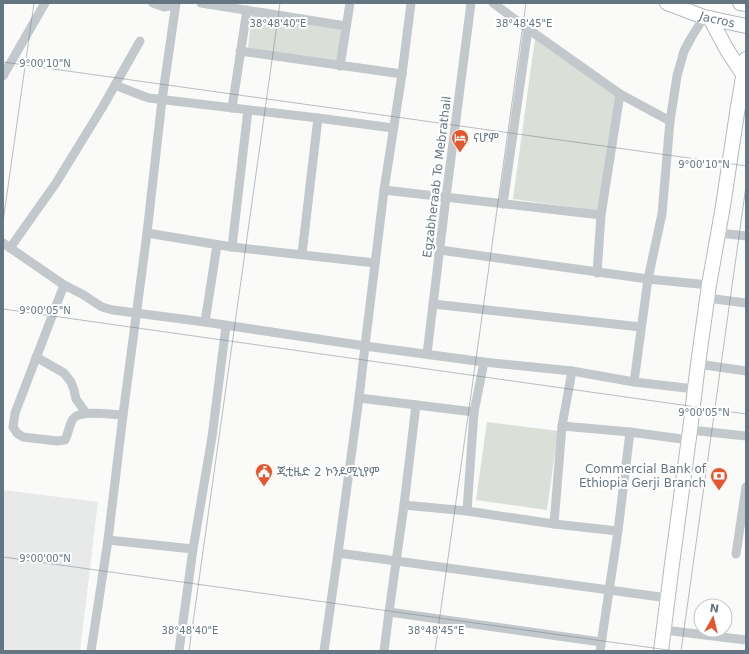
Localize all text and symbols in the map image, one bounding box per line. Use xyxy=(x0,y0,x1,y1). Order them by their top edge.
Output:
street label: Jacros xyxy=(696,9,736,30)
text: 38°48'40"E xyxy=(250,18,306,29)
text: 38°48'45"E xyxy=(496,18,552,29)
text: 9°00'10"N xyxy=(19,58,71,69)
street label: Egzabheraab To Mebrathail xyxy=(420,95,454,259)
hotel icon: ናሆም xyxy=(450,128,470,153)
place label: ናሆም xyxy=(473,131,499,145)
text: 9°00'10"N xyxy=(678,159,730,170)
text: 9°00'05"N xyxy=(19,305,71,316)
text: 9°00'05"N xyxy=(678,407,730,418)
public building icon: ጂቲዜድ 2 ኮንዶሚኒየም xyxy=(254,462,274,487)
place label: Commercial Bank of Ethiopia Gerji Branch xyxy=(579,462,707,490)
place label: ጂቲዜድ 2 ኮንዶሚኒየም xyxy=(277,465,380,479)
bank icon: Commercial Bank of Ethiopia Gerji Branch xyxy=(709,466,729,491)
text: 9°00'00"N xyxy=(19,553,71,564)
north arrow xyxy=(693,598,733,638)
text: N xyxy=(709,602,720,616)
text: 38°48'40"E xyxy=(162,625,218,636)
text: 38°48'45"E xyxy=(408,625,464,636)

